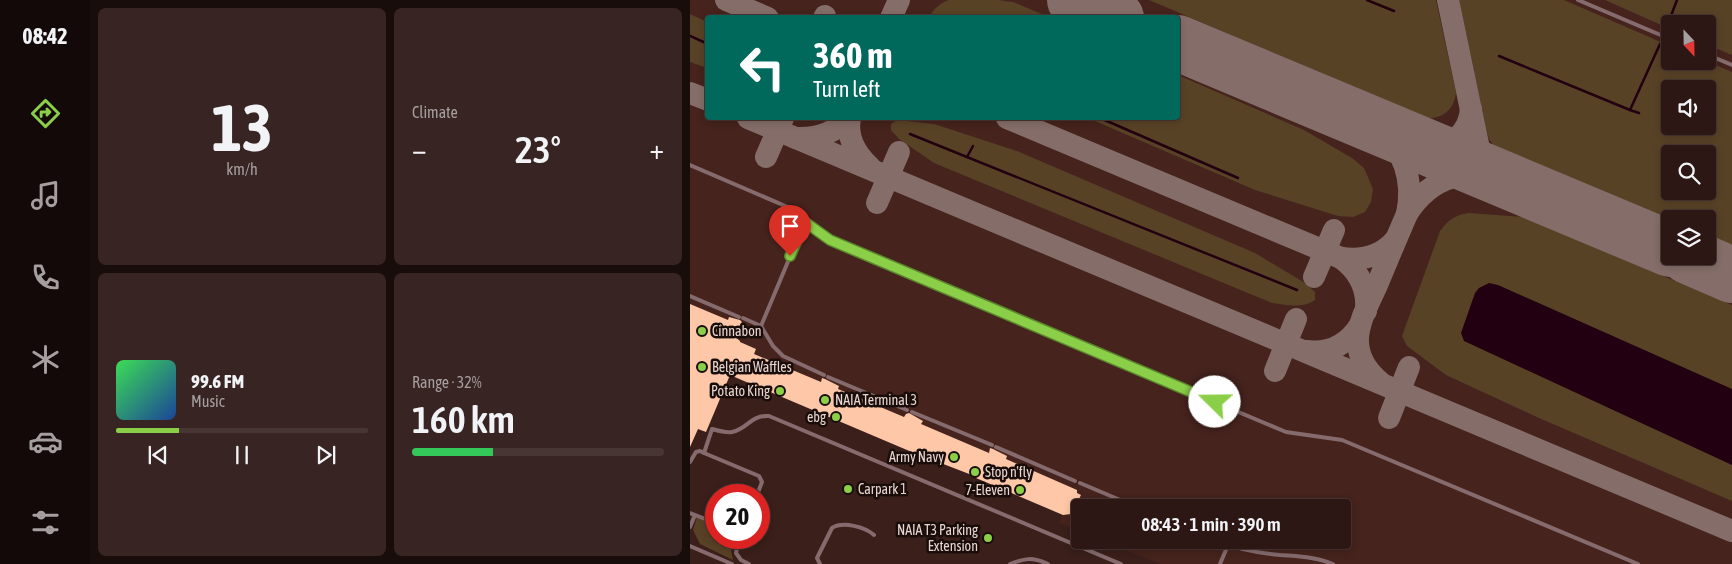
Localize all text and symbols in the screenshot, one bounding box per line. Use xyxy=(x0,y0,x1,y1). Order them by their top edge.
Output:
north arrow xyxy=(1661,15,1716,70)
map controls xyxy=(1661,15,1716,265)
text: 08:42 xyxy=(22,23,68,49)
icon: left xyxy=(730,35,795,100)
text: 360 m xyxy=(813,35,892,75)
text: Turn left xyxy=(813,76,880,102)
button: sound xyxy=(1661,80,1716,135)
text: 13 xyxy=(211,90,273,165)
icon: directions xyxy=(28,96,63,131)
text: Climate xyxy=(412,103,458,121)
text: 23° xyxy=(515,128,561,171)
text: − xyxy=(412,133,427,165)
text: + xyxy=(649,133,664,165)
button: search xyxy=(1661,145,1716,200)
text: km/h xyxy=(226,160,258,178)
icon: music xyxy=(28,178,63,213)
pin xyxy=(769,205,811,256)
button: layers xyxy=(1661,210,1716,265)
icon: arrive xyxy=(776,212,804,240)
icon: phone xyxy=(28,260,63,295)
place label: Cinnabon xyxy=(712,323,762,339)
marker: Cinnabon xyxy=(696,325,708,337)
icon: climate xyxy=(28,342,63,377)
place label: Belgian Waffles xyxy=(712,359,792,375)
marker: Belgian Waffles xyxy=(696,361,708,373)
text: 99.6 FM xyxy=(191,370,244,392)
text: Range · 32% xyxy=(412,373,482,391)
position arrow xyxy=(1188,375,1240,427)
place label: Potato King xyxy=(711,383,770,399)
marker: Potato King xyxy=(774,385,786,397)
text: Music xyxy=(191,392,225,410)
place label: NAIA Terminal 3 xyxy=(835,392,917,408)
marker: NAIA Terminal 3 xyxy=(819,394,831,406)
text: 160 km xyxy=(412,398,515,441)
place label: ebg xyxy=(807,409,826,425)
marker: ebg xyxy=(830,411,842,423)
icon: car xyxy=(28,424,63,459)
icon: previous xyxy=(144,441,172,469)
icon: pause xyxy=(228,441,256,469)
icon: next xyxy=(312,441,340,469)
place label: Army Navy xyxy=(889,449,944,465)
marker: Army Navy xyxy=(948,451,960,463)
place label: Stop n'fly xyxy=(985,464,1032,480)
marker: Stop n'fly xyxy=(969,466,981,478)
place label: Carpark 1 xyxy=(858,481,907,497)
place label: 7-Eleven xyxy=(965,482,1010,498)
marker: Carpark 1 xyxy=(842,483,854,495)
speed limit sign: 20 xyxy=(705,484,770,549)
marker: 7-Eleven xyxy=(1014,484,1026,496)
icon: filters xyxy=(28,505,63,540)
text: 08:43 · 1 min · 390 m xyxy=(1141,513,1281,535)
place label: NAIA T3 Parking Extension xyxy=(897,522,978,554)
marker: NAIA T3 Parking Extension xyxy=(982,532,994,544)

